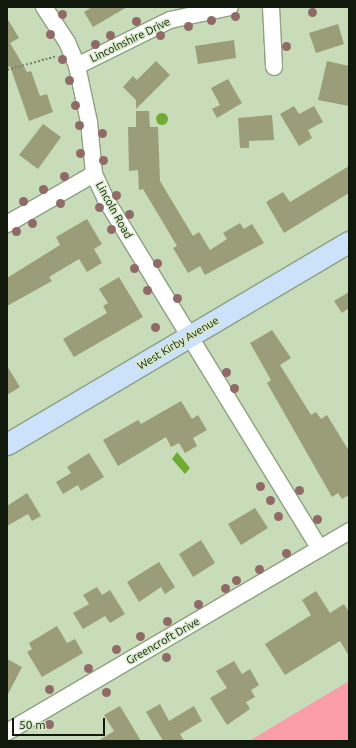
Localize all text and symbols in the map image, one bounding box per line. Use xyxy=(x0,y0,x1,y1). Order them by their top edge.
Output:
street label: Lincolnshire Drive xyxy=(88,15,172,65)
street label: Lincoln Road xyxy=(93,179,135,241)
street label: West Kirby Avenue xyxy=(135,313,221,373)
street label: Greencroft Drive xyxy=(124,615,202,667)
scale bar xyxy=(14,710,107,736)
text: 50 m xyxy=(19,718,46,731)

